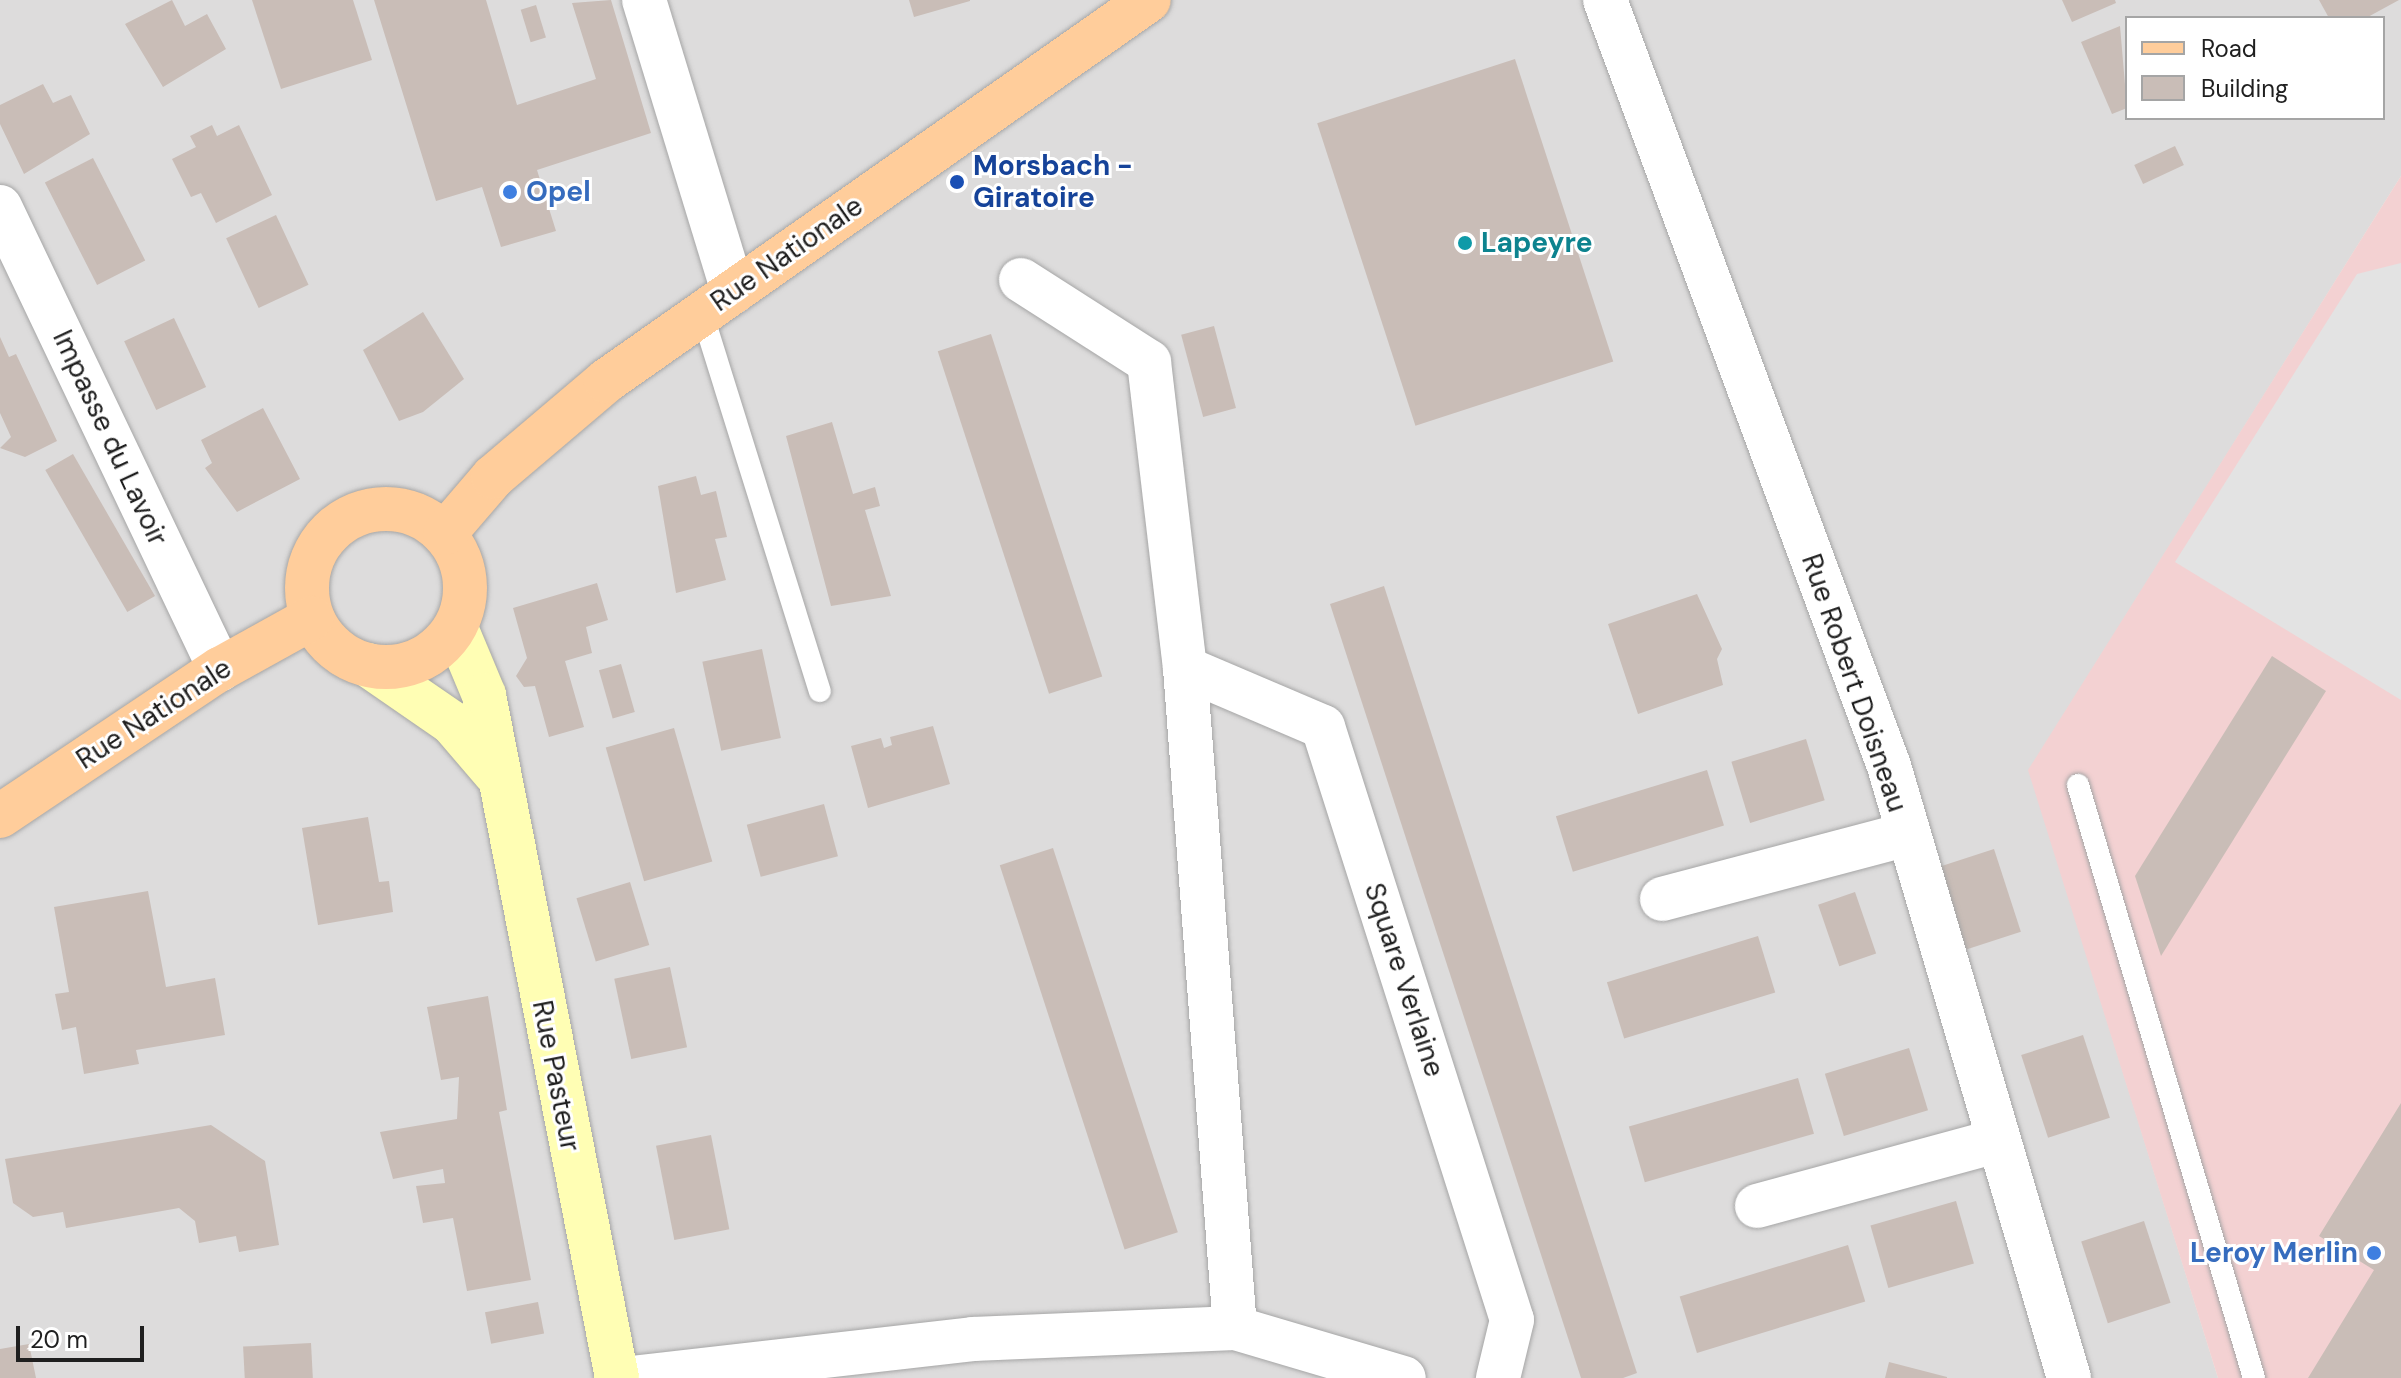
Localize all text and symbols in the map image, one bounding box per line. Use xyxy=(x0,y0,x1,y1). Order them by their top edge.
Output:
legend xyxy=(2125,16,2385,120)
text: Road xyxy=(2201,33,2257,64)
text: Building xyxy=(2201,73,2288,104)
place label: Morsbach - Giratoire xyxy=(973,149,1133,215)
marker: Morsbach - Giratoire xyxy=(948,173,966,191)
place label: Opel xyxy=(526,175,591,209)
marker: Opel xyxy=(501,183,519,201)
street label: Rue Nationale xyxy=(704,189,870,319)
place label: Lapeyre xyxy=(1481,226,1593,260)
marker: Lapeyre xyxy=(1456,234,1474,252)
street label: Impasse du Lavoir xyxy=(45,325,175,551)
street label: Rue Robert Doisneau xyxy=(1794,550,1914,816)
street label: Rue Nationale xyxy=(70,651,238,777)
street label: Square Verlaine xyxy=(1357,879,1451,1081)
street label: Rue Pasteur xyxy=(525,998,587,1154)
place label: Leroy Merlin xyxy=(2190,1236,2358,1270)
marker: Leroy Merlin xyxy=(2365,1244,2383,1262)
scale bar xyxy=(20,1310,148,1360)
text: 20 m xyxy=(30,1324,88,1355)

